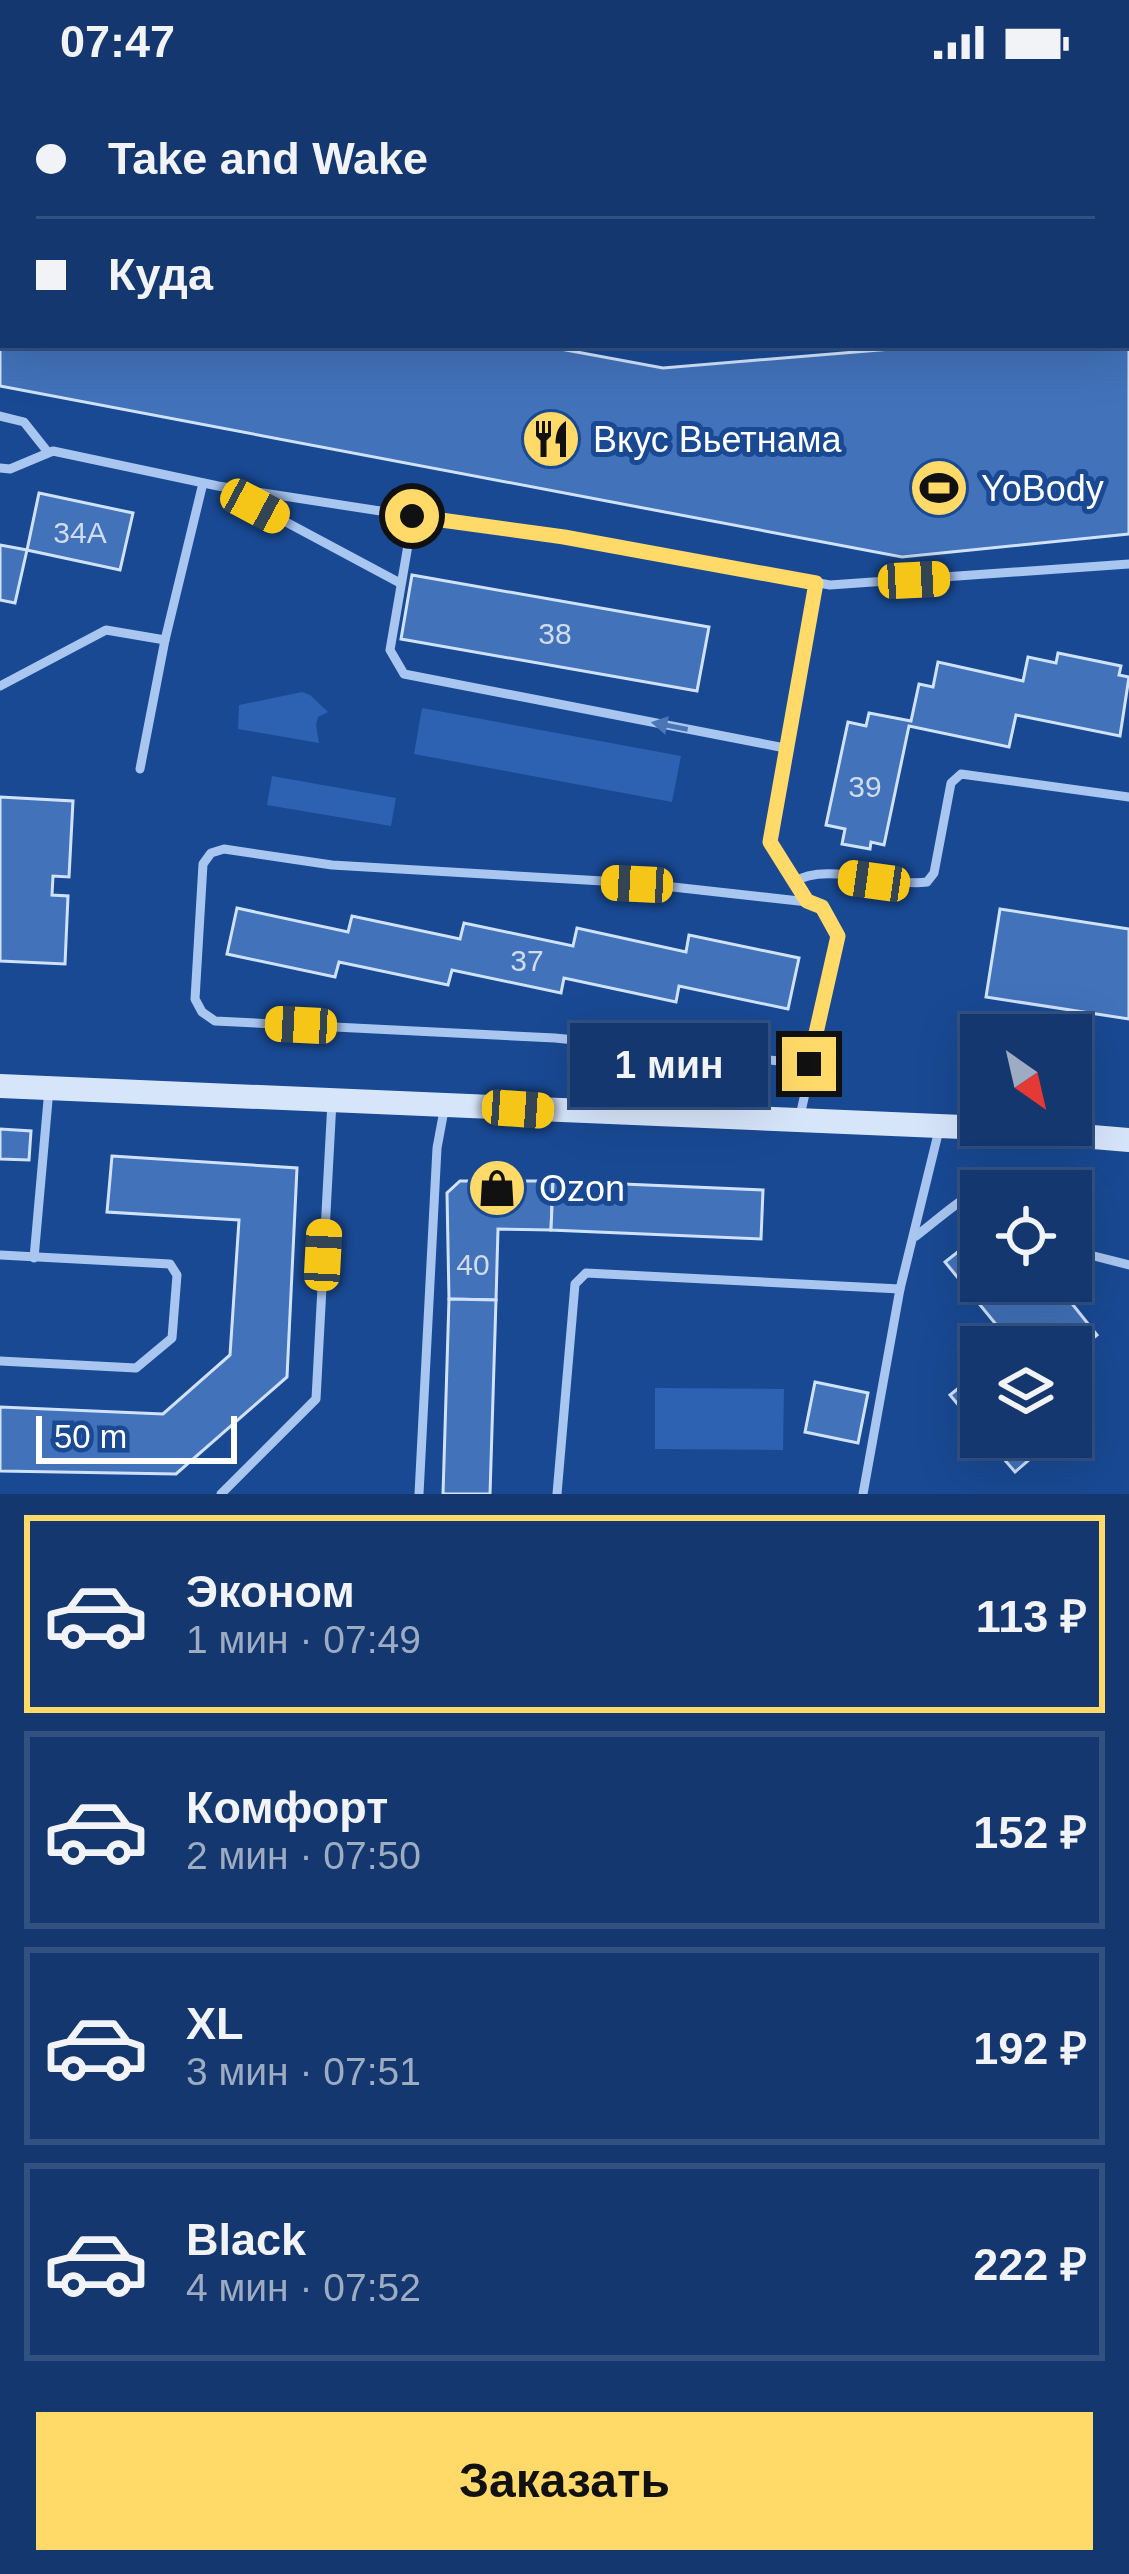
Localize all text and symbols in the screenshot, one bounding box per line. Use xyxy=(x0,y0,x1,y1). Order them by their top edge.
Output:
text: 07:47 xyxy=(60,16,175,67)
text: Take and Wake xyxy=(108,133,428,184)
text: Куда xyxy=(108,249,213,300)
restaurant icon: Вкус Вьетнама xyxy=(520,408,582,470)
place label: Вкус Вьетнама xyxy=(593,419,842,460)
sports icon: YoBody xyxy=(908,457,970,519)
place label: YoBody xyxy=(981,468,1104,509)
car xyxy=(215,473,295,539)
route start xyxy=(385,489,439,543)
house number: 34А xyxy=(53,516,107,549)
car xyxy=(877,560,951,600)
house number: 38 xyxy=(538,617,572,650)
one-way arrow xyxy=(651,716,689,735)
house number: 39 xyxy=(848,770,882,803)
car xyxy=(836,858,912,904)
car xyxy=(600,864,674,904)
house number: 37 xyxy=(510,944,544,977)
car xyxy=(264,1005,338,1045)
north arrow xyxy=(960,1014,1092,1146)
map controls xyxy=(960,1014,1092,1458)
callout: 1 мин xyxy=(569,1022,767,1106)
route end xyxy=(782,1037,836,1091)
text: 1 мин xyxy=(615,1043,723,1086)
car xyxy=(481,1089,555,1129)
shop icon: Ozon xyxy=(466,1157,528,1219)
place label: Ozon xyxy=(539,1168,625,1209)
button: locate xyxy=(960,1170,1092,1302)
car xyxy=(303,1218,343,1292)
house number: 40 xyxy=(456,1248,490,1281)
button: layers xyxy=(960,1326,1092,1458)
scale bar xyxy=(36,1410,237,1463)
text: 50 m xyxy=(54,1418,127,1455)
icon: car xyxy=(42,1560,150,1668)
text: Эконом xyxy=(186,1566,355,1617)
text: 113 ₽ xyxy=(976,1591,1087,1642)
text: 1 мин · 07:49 xyxy=(186,1618,421,1661)
icon: car xyxy=(42,1776,150,1884)
text: Комфорт xyxy=(186,1782,388,1833)
text: 152 ₽ xyxy=(973,1807,1087,1858)
text: 2 мин · 07:50 xyxy=(186,1834,421,1877)
icon: car xyxy=(42,1992,150,2100)
text: XL xyxy=(186,1998,244,2049)
text: 192 ₽ xyxy=(973,2023,1087,2074)
text: 3 мин · 07:51 xyxy=(186,2050,421,2093)
icon: car xyxy=(42,2208,150,2316)
text: Black xyxy=(186,2214,306,2265)
text: 222 ₽ xyxy=(973,2239,1087,2290)
text: 4 мин · 07:52 xyxy=(186,2266,421,2309)
button: Заказать xyxy=(36,2412,1093,2550)

